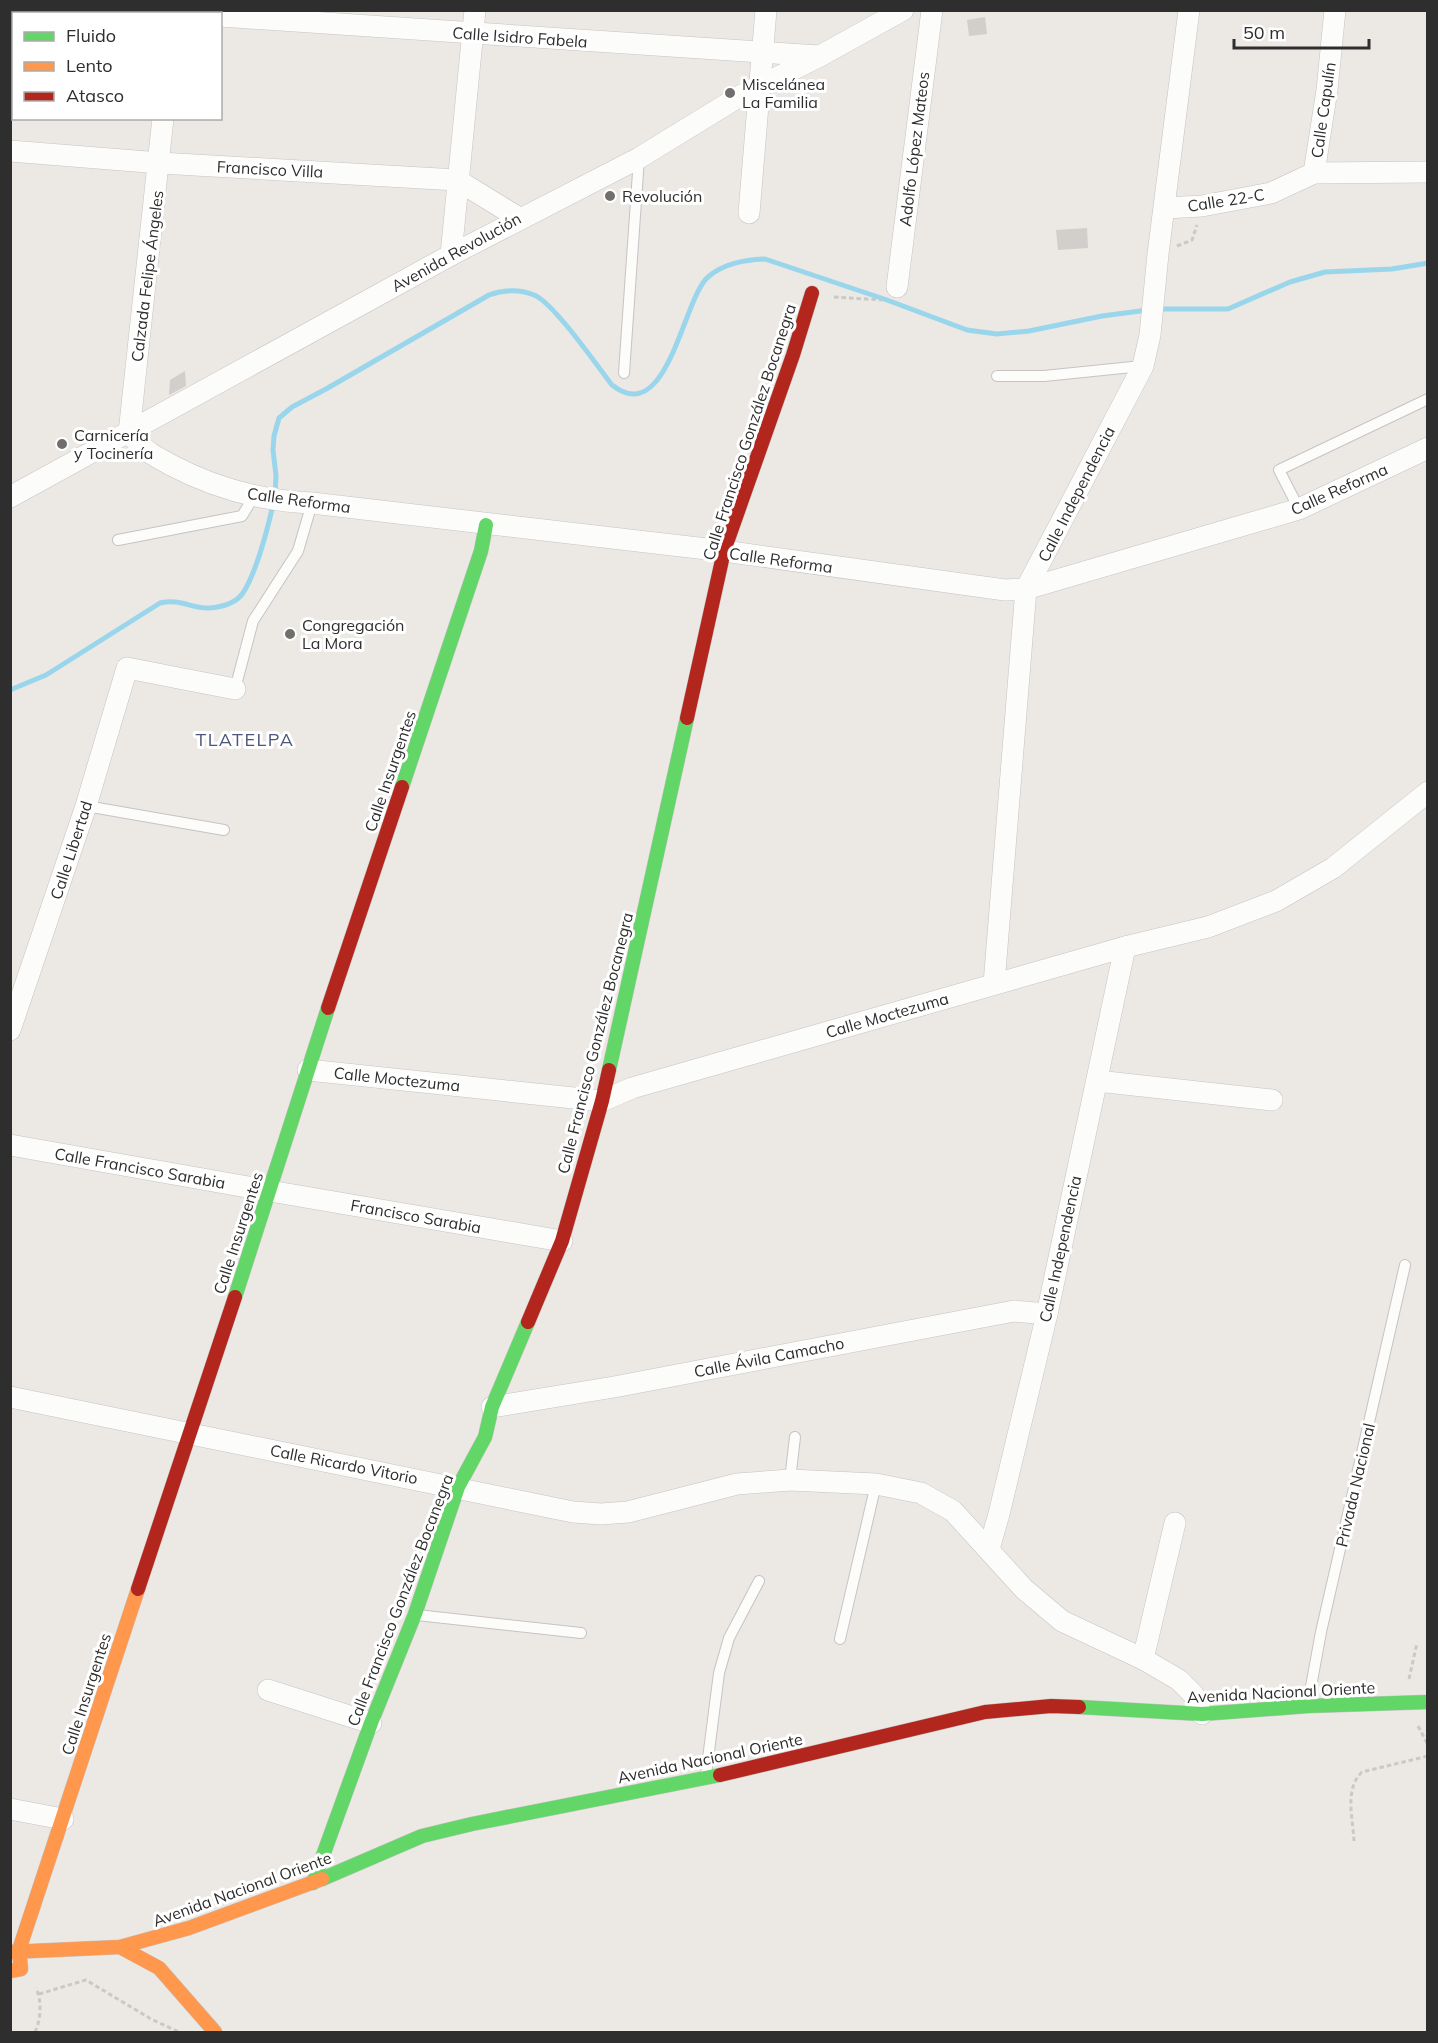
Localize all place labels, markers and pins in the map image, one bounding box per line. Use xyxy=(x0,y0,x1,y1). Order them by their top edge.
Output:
place label: Miscelánea La Familia xyxy=(742,74,825,112)
marker: Miscelánea La Familia xyxy=(723,86,737,100)
place label: Revolución xyxy=(622,186,702,206)
marker: Revolución xyxy=(603,189,617,203)
place label: Carnicería y Tocinería xyxy=(74,425,153,463)
marker: Carnicería y Tocinería xyxy=(55,437,69,451)
place label: Congregación La Mora xyxy=(302,615,404,653)
marker: Congregación La Mora xyxy=(283,627,297,641)

